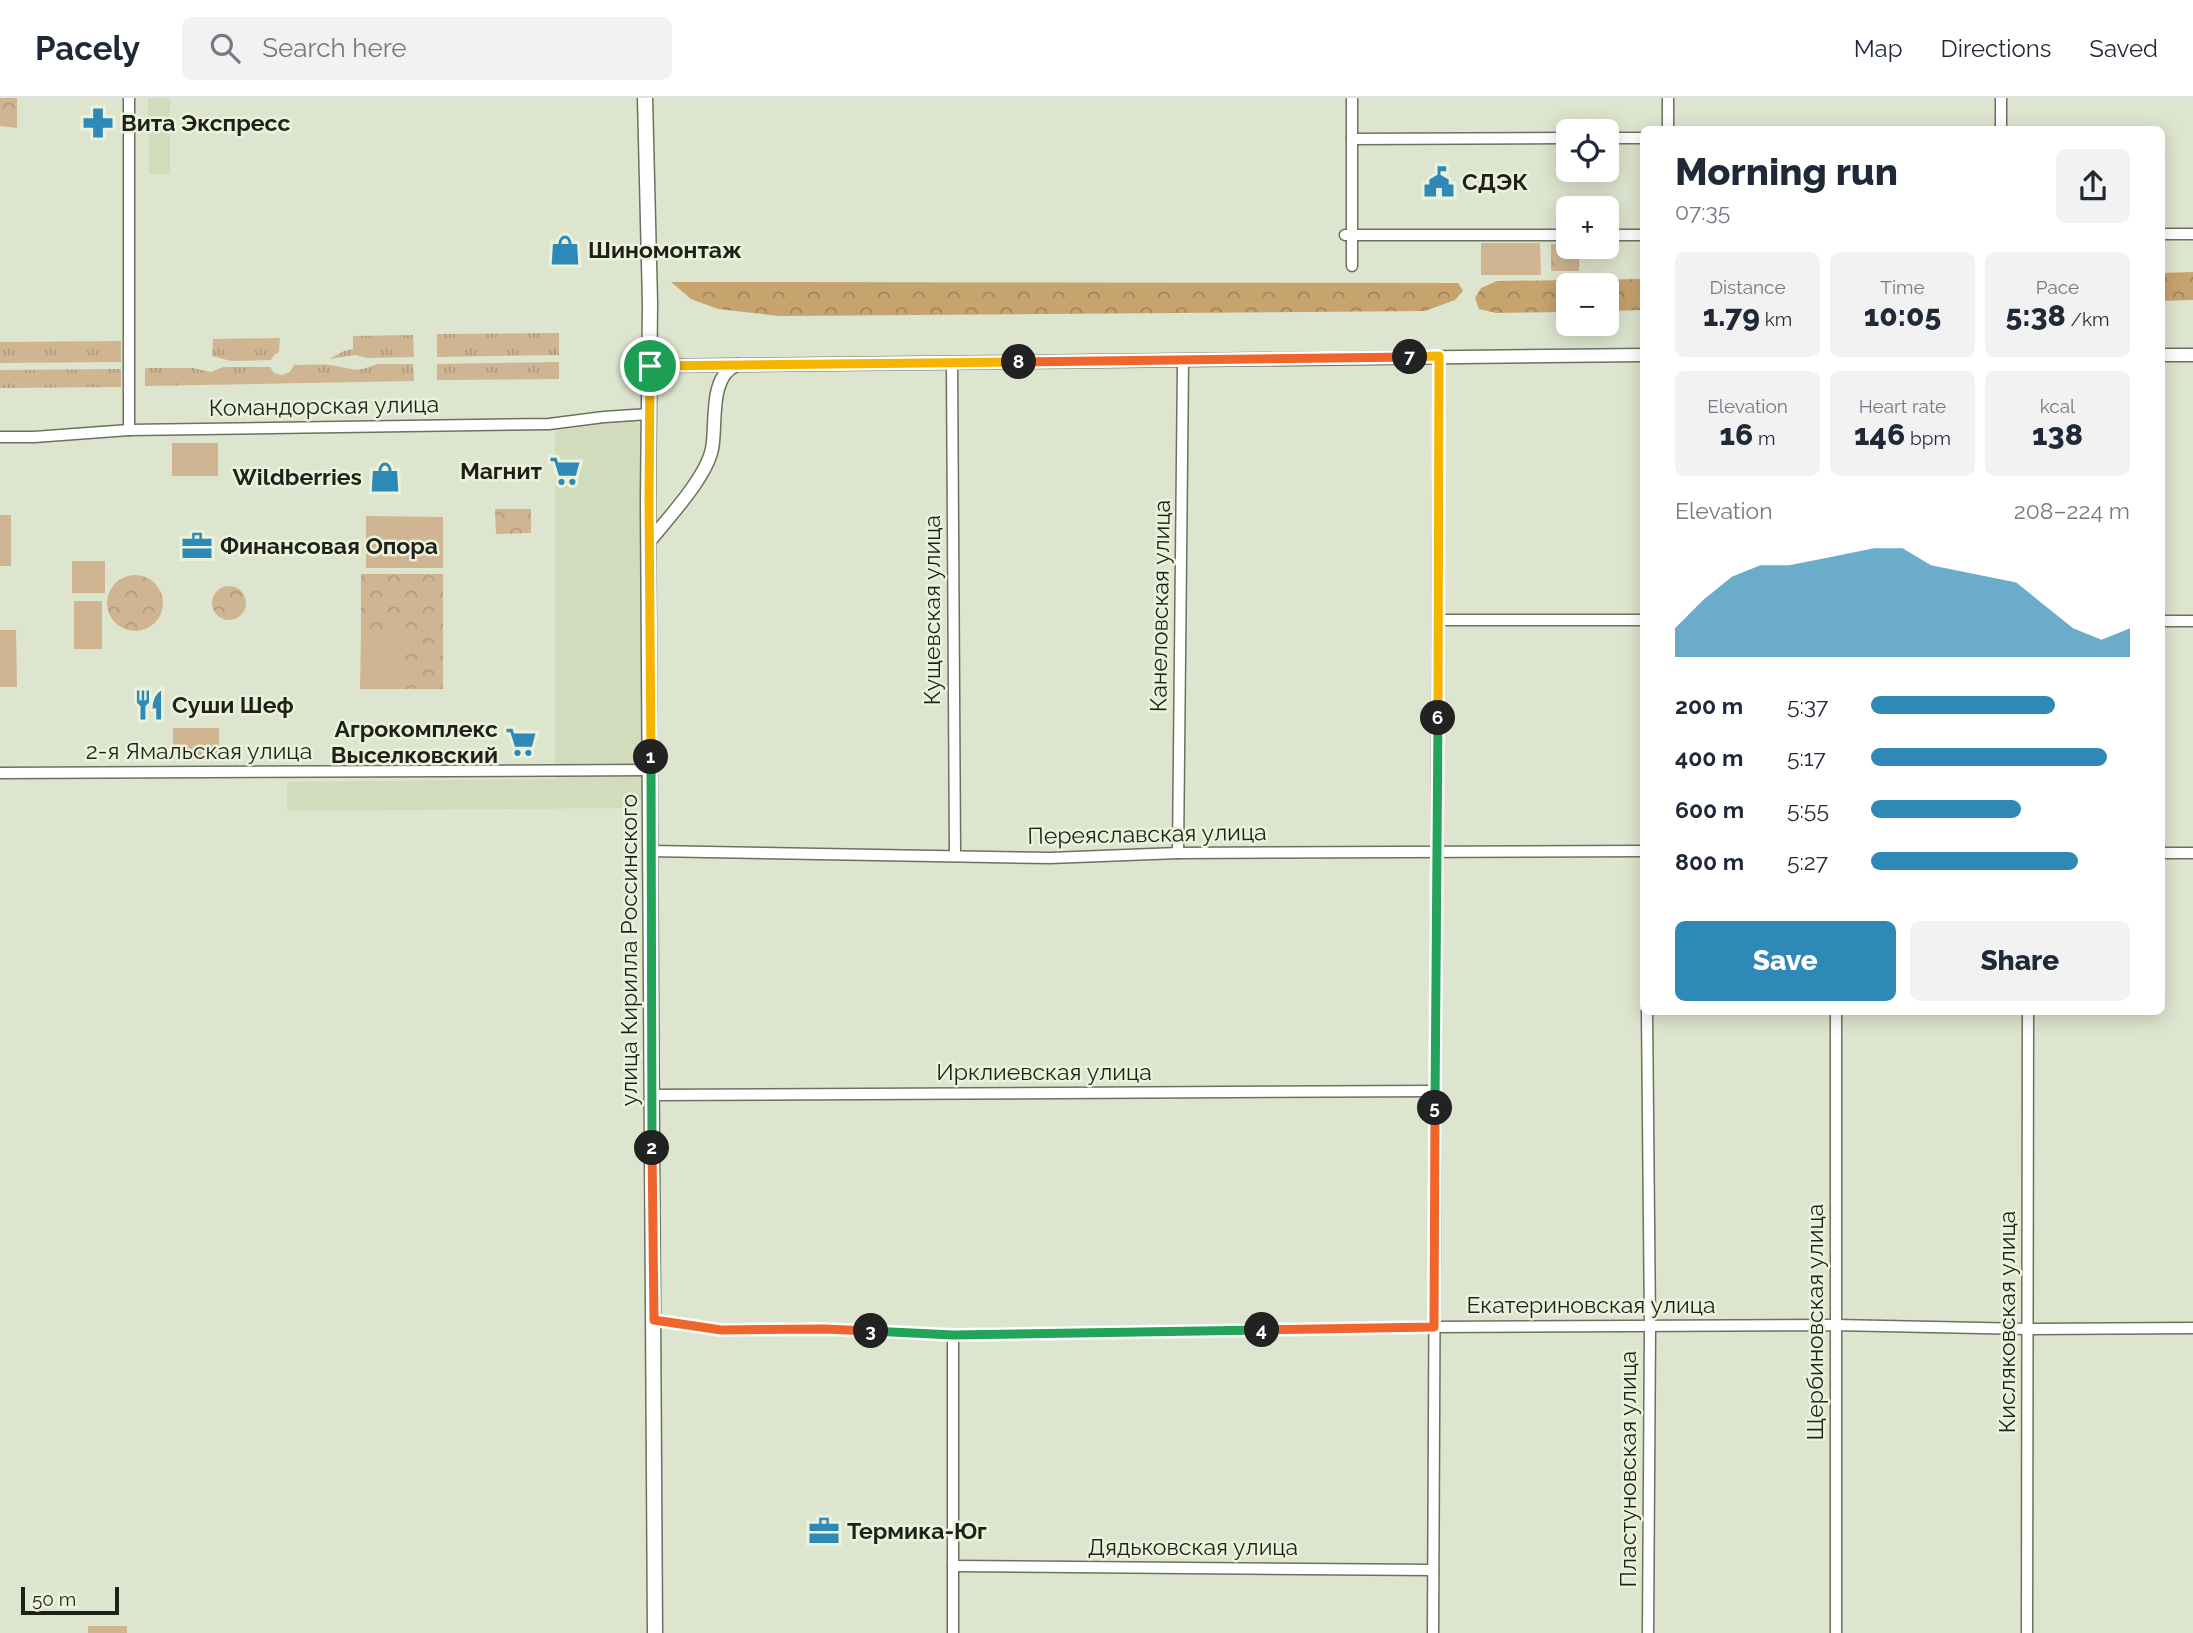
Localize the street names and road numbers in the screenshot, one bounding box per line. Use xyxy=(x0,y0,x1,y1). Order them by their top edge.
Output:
street label: Командорская улица xyxy=(209,390,439,421)
street label: Канеловская улица xyxy=(1144,500,1175,712)
street label: Кущевская улица xyxy=(918,515,945,705)
street label: 2-я Ямальская улица xyxy=(86,737,312,764)
street label: улица Кирилла Россинского xyxy=(615,794,642,1106)
street label: Переяславская улица xyxy=(1027,818,1267,849)
street label: Ирклиевская улица xyxy=(936,1058,1152,1085)
street label: Щербиновская улица xyxy=(1801,1204,1828,1440)
street label: Кисляковская улица xyxy=(1993,1211,2020,1433)
street label: Екатериновская улица xyxy=(1466,1291,1716,1318)
street label: Пластуновская улица xyxy=(1614,1351,1641,1587)
street label: Дядьковская улица xyxy=(1088,1533,1298,1560)

